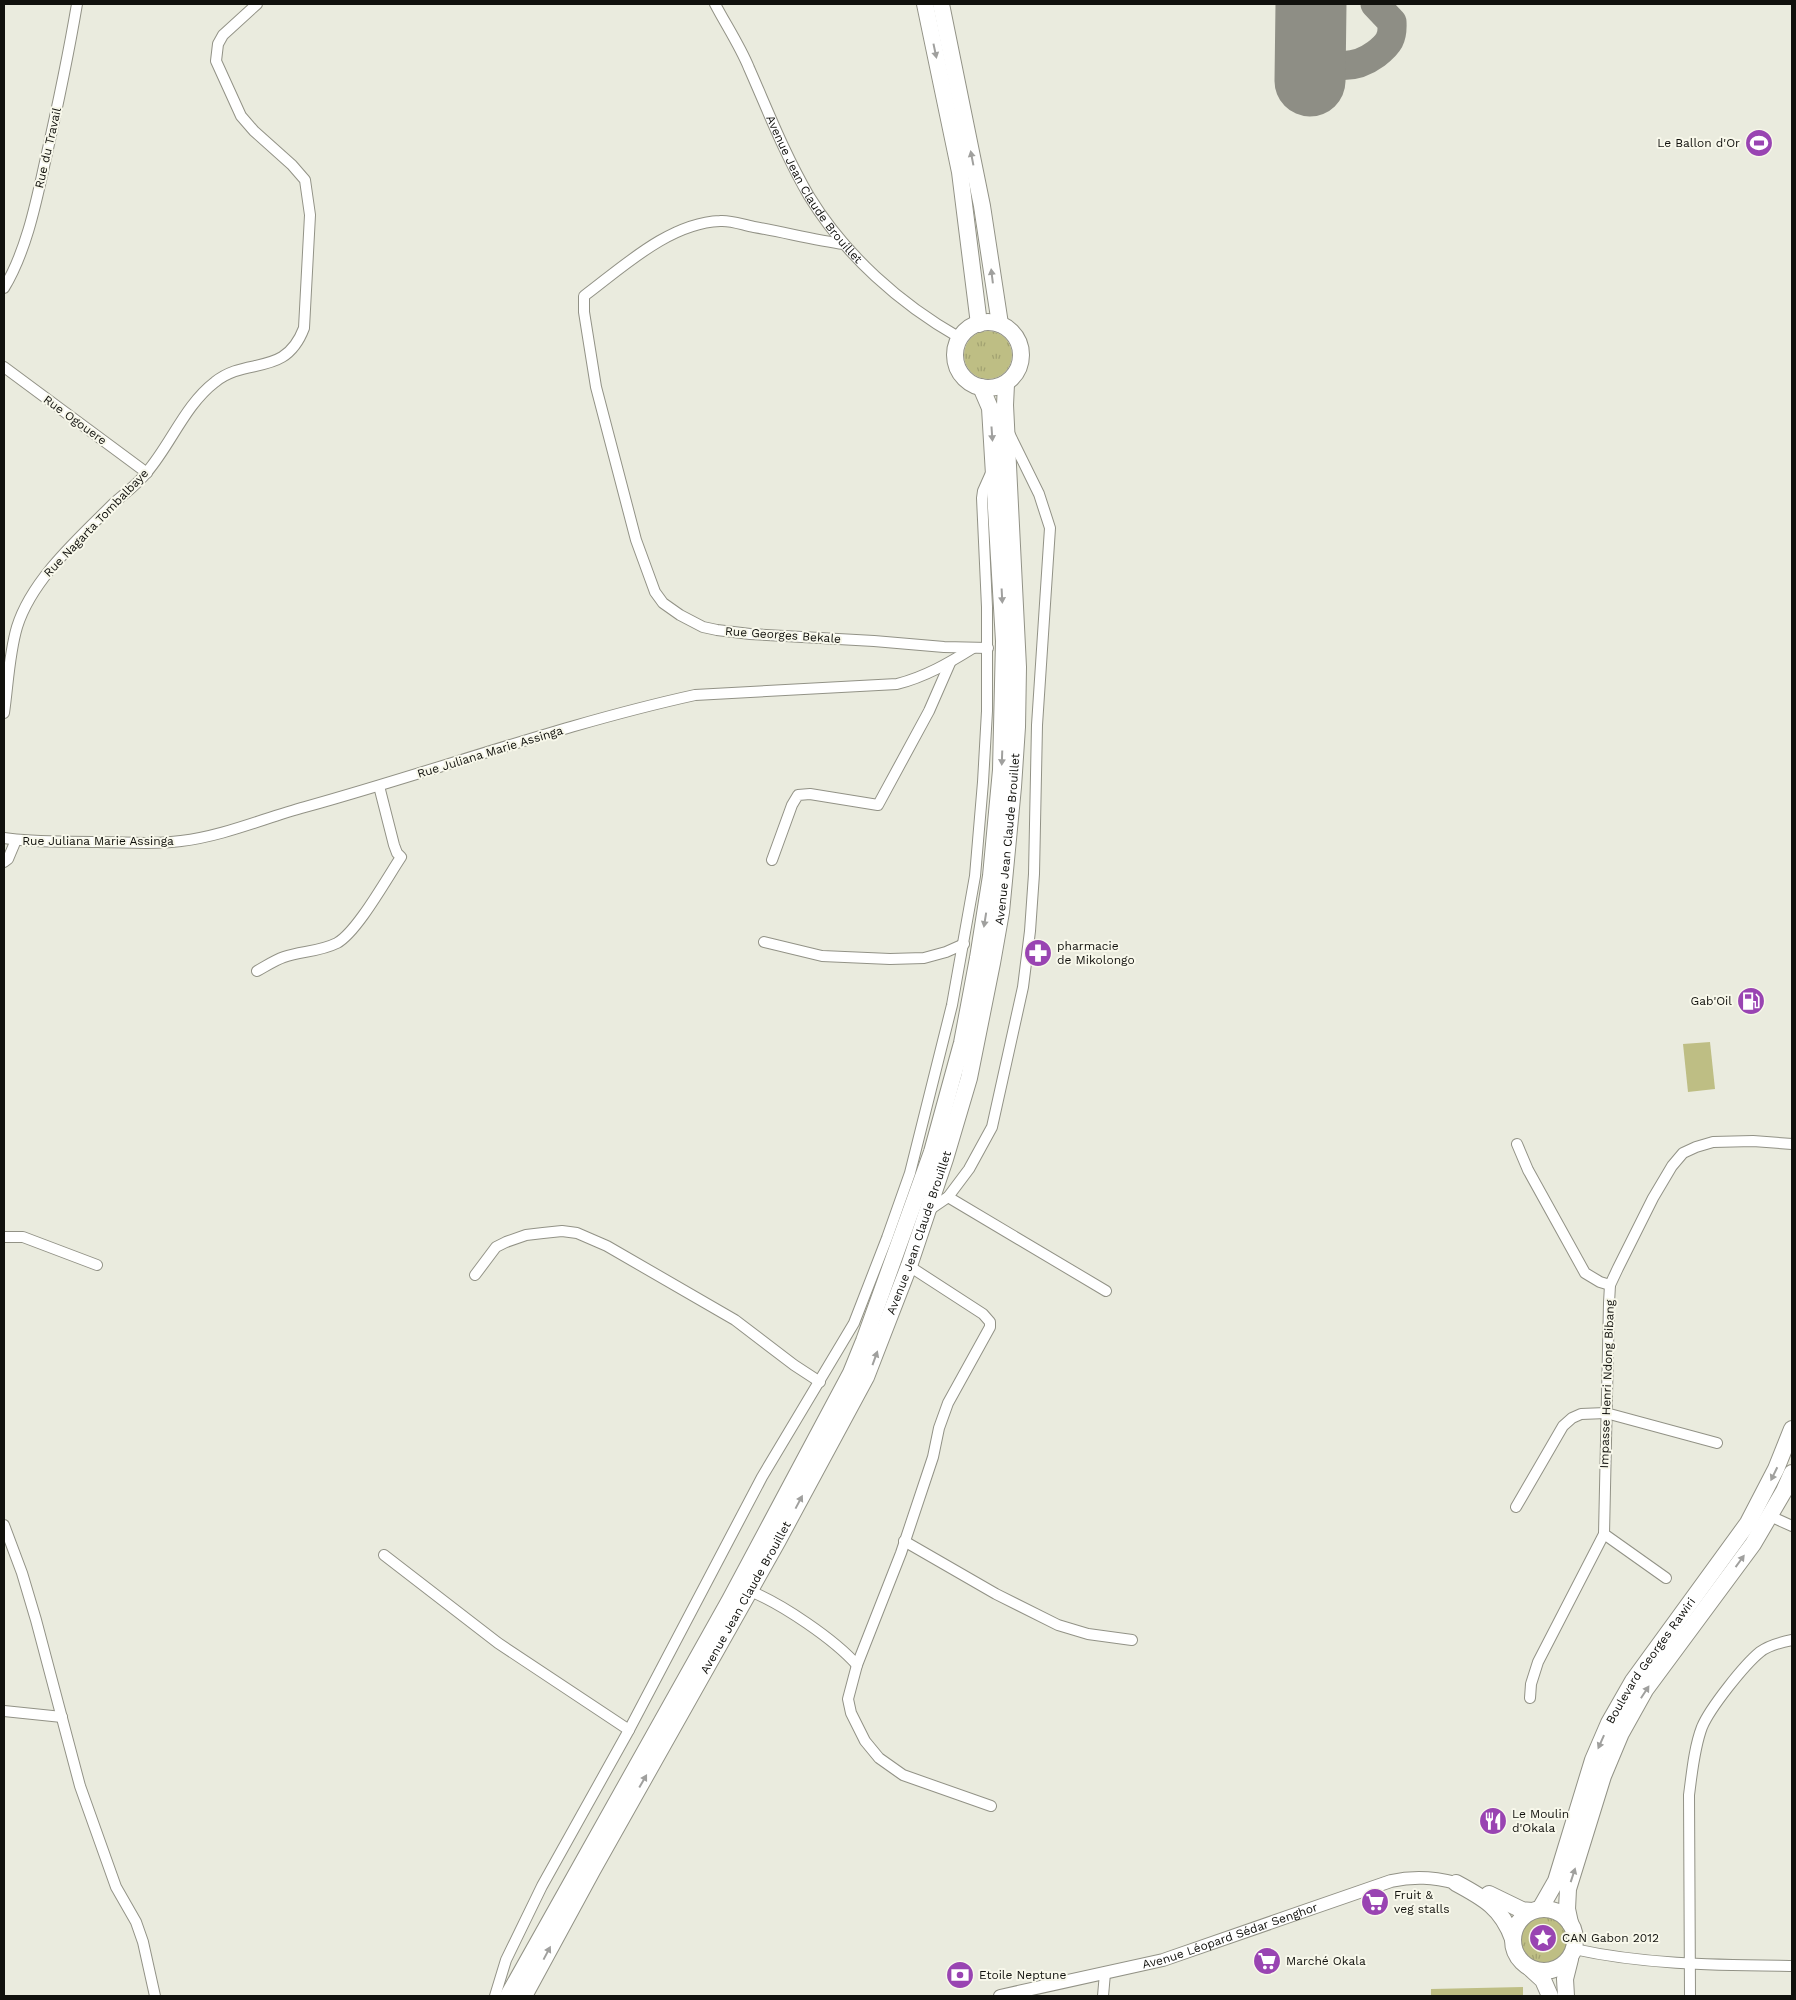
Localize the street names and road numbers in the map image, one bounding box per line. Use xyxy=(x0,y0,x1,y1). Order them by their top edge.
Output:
street label: Rue du Travail xyxy=(32,106,64,190)
street label: Avenue Jean Claude Brouillet xyxy=(763,113,865,266)
street label: Rue Ogouere xyxy=(41,392,109,448)
street label: Rue Nagarta Tombalbaye xyxy=(41,466,151,580)
street label: Rue Georges Bekale xyxy=(725,624,842,646)
street label: Rue Juliana Marie Assinga xyxy=(415,723,565,781)
street label: Avenue Jean Claude Brouillet xyxy=(992,753,1022,926)
street label: Rue Juliana Marie Assinga xyxy=(22,834,174,848)
street label: Avenue Jean Claude Brouillet xyxy=(884,1149,954,1317)
street label: Impasse Henri Ndong Bibang xyxy=(1597,1299,1617,1469)
street label: Avenue Jean Claude Brouillet xyxy=(697,1519,794,1676)
street label: Boulevard Georges Rawiri xyxy=(1603,1595,1698,1726)
street label: Avenue Léopard Sédar Senghor xyxy=(1141,1900,1320,1971)

